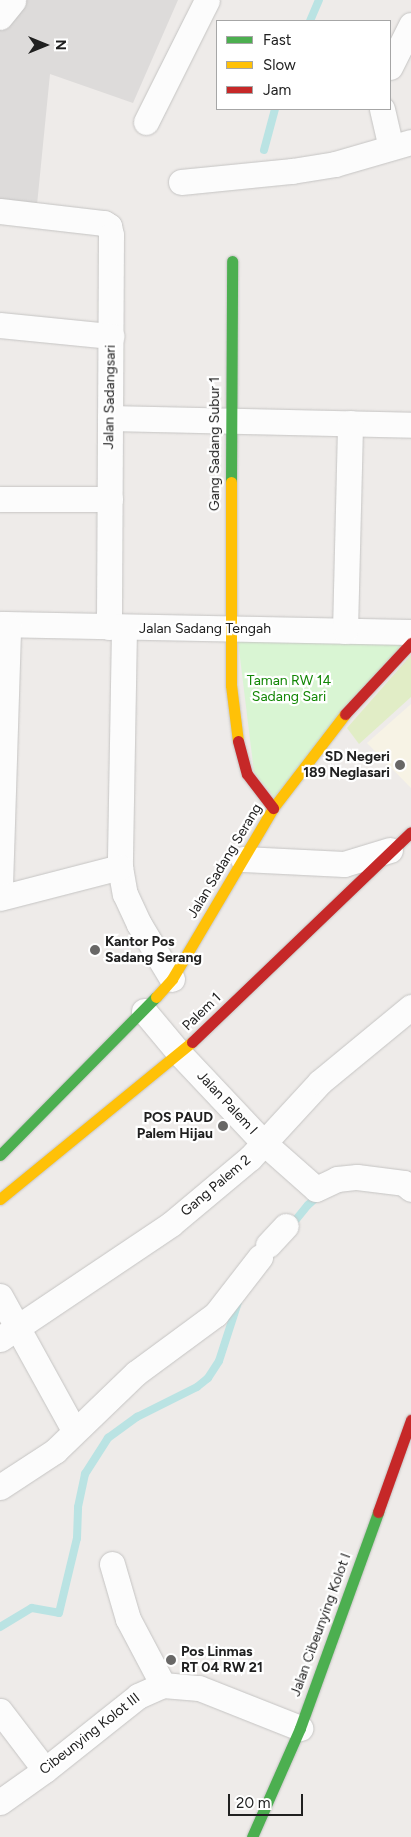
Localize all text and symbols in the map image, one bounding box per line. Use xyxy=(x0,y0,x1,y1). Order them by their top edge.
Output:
north arrow xyxy=(20,20,70,70)
legend xyxy=(216,20,391,110)
text: Fast xyxy=(263,31,291,49)
text: N xyxy=(52,40,69,50)
text: Slow xyxy=(263,56,296,74)
text: Jam xyxy=(263,81,291,99)
street label: Jalan Sadangsari xyxy=(101,345,119,449)
street label: Gang Sadang Subur 1 xyxy=(207,377,223,511)
street label: Jalan Sadang Tengah xyxy=(139,621,271,637)
park label: Taman RW 14 Sadang Sari xyxy=(247,673,331,706)
place label: SD Negeri 189 Neglasari xyxy=(303,749,390,782)
marker: SD Negeri 189 Neglasari xyxy=(394,759,406,771)
street label: Jalan Sadang Serang xyxy=(184,801,266,921)
place label: Kantor Pos Sadang Serang xyxy=(105,934,202,966)
marker: Kantor Pos Sadang Serang xyxy=(89,944,101,956)
street label: Palem 1 xyxy=(179,990,225,1034)
street label: Jalan Palem I xyxy=(193,1068,261,1138)
place label: POS PAUD Palem Hijau xyxy=(137,1110,213,1142)
marker: POS PAUD Palem Hijau xyxy=(217,1120,229,1132)
street label: Gang Palem 2 xyxy=(178,1152,254,1220)
street label: Jalan Cibeunying Kolot I xyxy=(287,1551,355,1699)
place label: Pos Linmas RT 04 RW 21 xyxy=(181,1644,263,1676)
marker: Pos Linmas RT 04 RW 21 xyxy=(165,1654,177,1666)
street label: Cibeunying Kolot III xyxy=(36,1690,144,1778)
scale bar xyxy=(231,1784,306,1816)
text: 20 m xyxy=(236,1794,270,1812)

